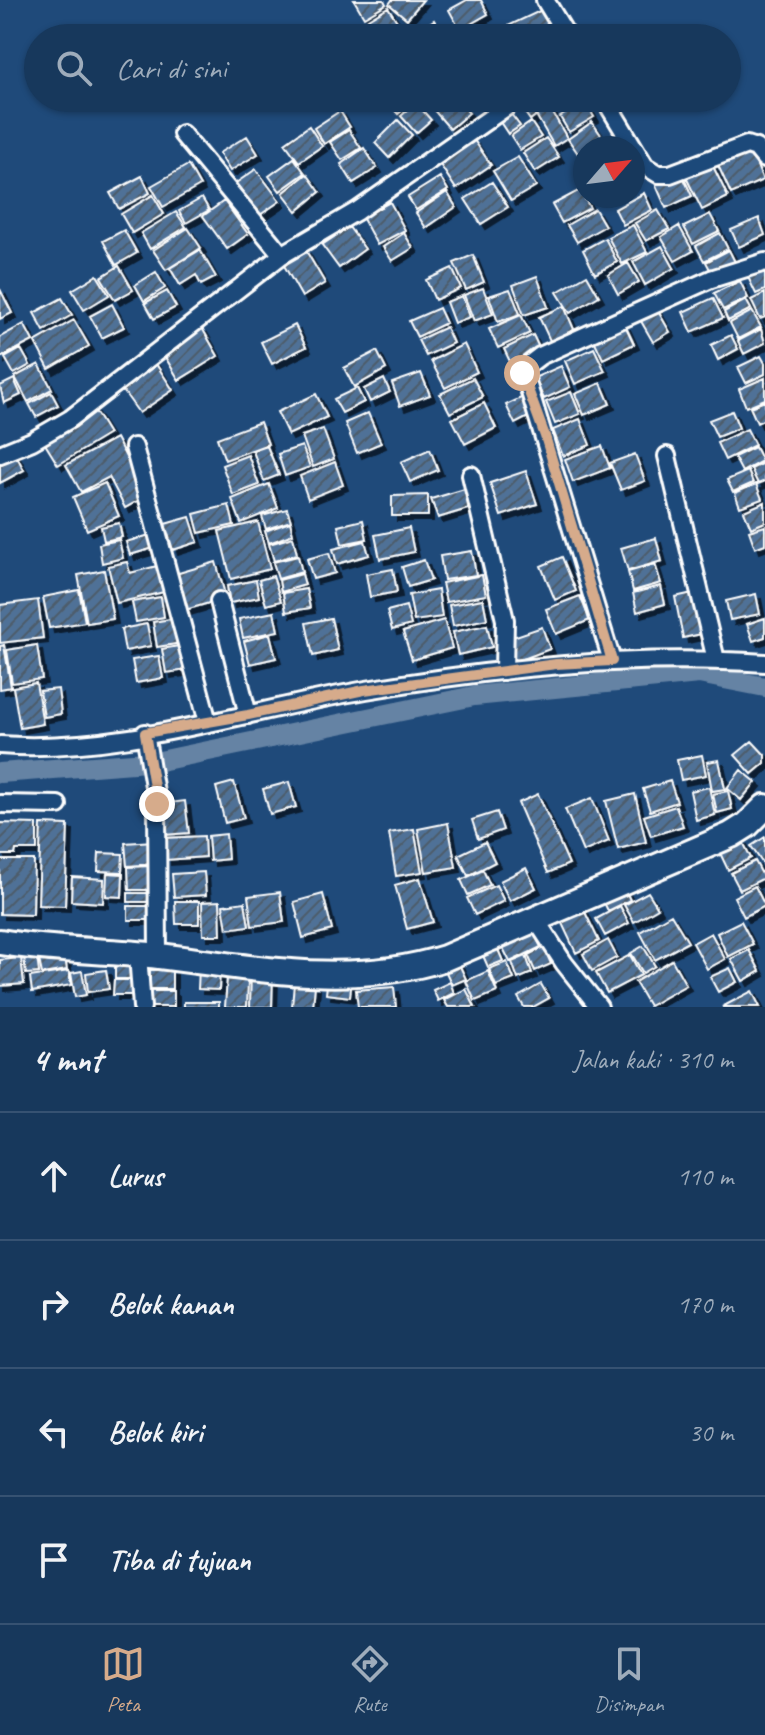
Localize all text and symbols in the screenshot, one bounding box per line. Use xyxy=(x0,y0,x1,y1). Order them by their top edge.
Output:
search box xyxy=(24,24,741,112)
icon: search xyxy=(52,46,96,90)
text: Cari di sini xyxy=(116,49,227,87)
north arrow xyxy=(573,136,645,208)
route start xyxy=(504,355,540,391)
route end xyxy=(139,786,175,822)
text: 4 mnt xyxy=(32,1038,102,1081)
text: Jalan kaki · 310 m xyxy=(573,1043,733,1076)
icon: ahead xyxy=(32,1154,76,1198)
text: Lurus xyxy=(108,1157,163,1195)
text: 110 m xyxy=(677,1160,733,1193)
icon: right xyxy=(32,1282,76,1326)
text: Belok kanan xyxy=(108,1285,233,1323)
text: 170 m xyxy=(677,1288,733,1321)
icon: left xyxy=(32,1410,76,1454)
text: Belok kiri xyxy=(108,1413,203,1451)
text: 30 m xyxy=(689,1416,733,1449)
icon: arrive xyxy=(32,1538,76,1582)
text: Tiba di tujuan xyxy=(108,1541,251,1579)
tab: Peta xyxy=(101,1642,145,1718)
tab: Rute xyxy=(348,1642,392,1718)
tab: Disimpan xyxy=(594,1642,664,1718)

